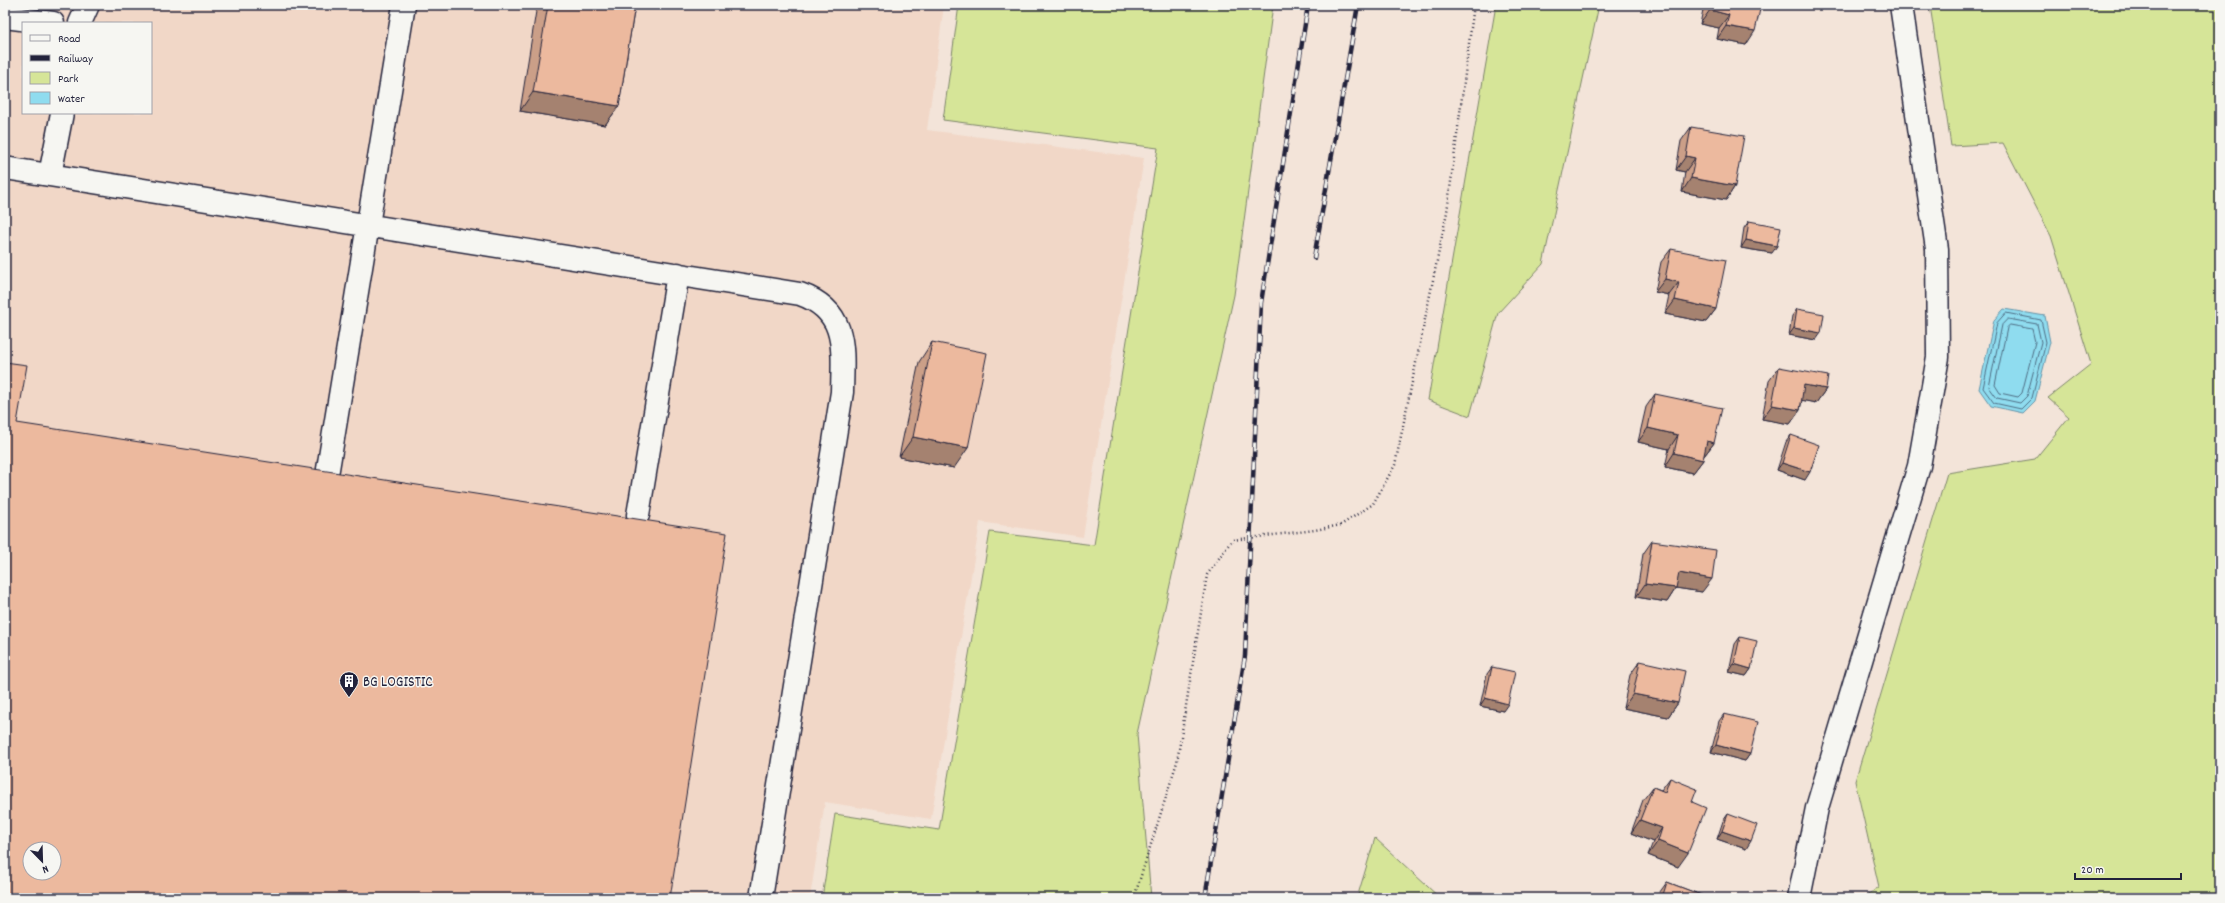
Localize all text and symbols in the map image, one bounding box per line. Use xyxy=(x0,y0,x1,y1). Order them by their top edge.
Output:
legend xyxy=(22,22,152,114)
text: Road xyxy=(58,31,80,48)
text: Railway xyxy=(58,51,94,68)
text: Park xyxy=(58,71,79,88)
text: Water xyxy=(58,91,85,108)
building icon: BG LOGISTIC xyxy=(338,670,360,698)
place label: BG LOGISTIC xyxy=(363,672,433,694)
north arrow xyxy=(22,841,62,881)
scale bar xyxy=(2075,855,2181,881)
text: N xyxy=(39,860,51,877)
text: 20 m xyxy=(2081,862,2104,879)

